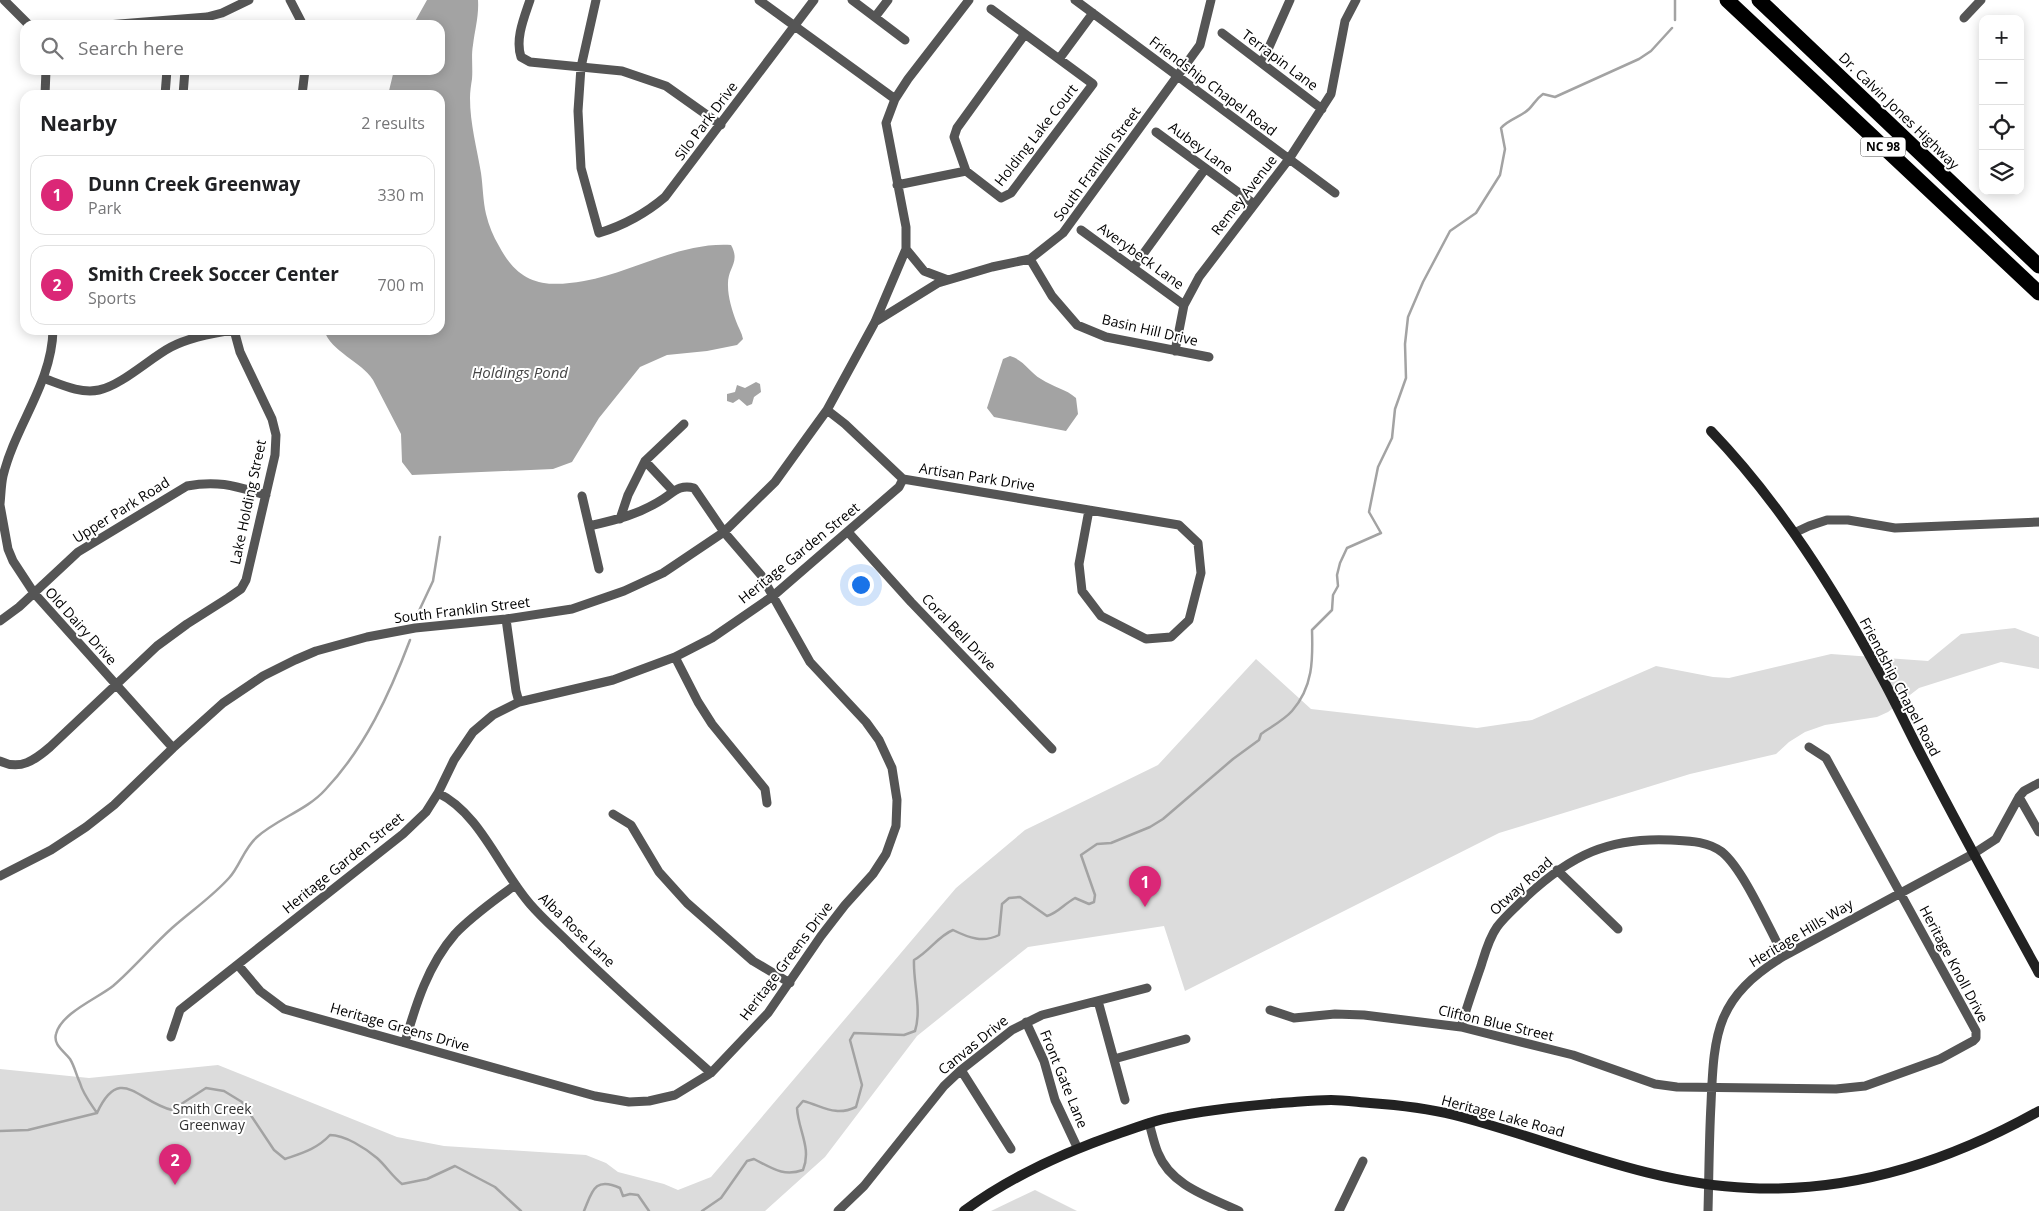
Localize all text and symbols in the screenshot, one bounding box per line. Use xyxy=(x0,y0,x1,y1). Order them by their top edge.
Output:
map controls xyxy=(1979,15,2024,195)
button: + xyxy=(1979,15,2024,60)
search box xyxy=(20,20,445,75)
street label: Terrapin Lane xyxy=(1238,25,1322,95)
street label: Friendship Chapel Road xyxy=(1146,31,1281,140)
icon: search xyxy=(38,34,66,62)
text: Search here xyxy=(78,35,184,61)
street label: Dr. Calvin Jones Highway xyxy=(1835,48,1964,174)
button: − xyxy=(1979,60,2024,105)
street label: Silo Park Drive xyxy=(670,77,742,164)
street label: Holding Lake Court xyxy=(990,80,1081,190)
street label: South Franklin Street xyxy=(1049,103,1145,225)
button: locate xyxy=(1979,105,2024,150)
text: Nearby xyxy=(40,109,117,137)
text: 2 results xyxy=(361,112,425,134)
street label: Aubey Lane xyxy=(1165,117,1237,178)
road number: NC 98 xyxy=(1860,138,1906,156)
button: layers xyxy=(1979,150,2024,195)
street label: Remey Avenue xyxy=(1206,151,1281,239)
text: Dunn Creek Greenway xyxy=(88,171,300,197)
text: 1 xyxy=(52,184,62,206)
text: 330 m xyxy=(378,184,424,206)
text: Park xyxy=(88,197,121,219)
street label: Averybeck Lane xyxy=(1094,218,1188,293)
text: Smith Creek Soccer Center xyxy=(88,261,339,287)
text: 2 xyxy=(52,274,62,296)
text: 700 m xyxy=(378,274,424,296)
text: Sports xyxy=(88,287,136,309)
street label: Basin Hill Drive xyxy=(1100,309,1200,350)
water label: Holdings Pond xyxy=(472,362,568,382)
street label: Lake Holding Street xyxy=(225,438,270,566)
street label: Artisan Park Drive xyxy=(918,458,1036,495)
street label: Upper Park Road xyxy=(69,472,173,547)
street label: Heritage Garden Street xyxy=(734,498,863,607)
your location xyxy=(848,572,874,598)
street label: Old Dairy Drive xyxy=(41,583,122,669)
street label: Coral Bell Drive xyxy=(918,589,1001,674)
street label: South Franklin Street xyxy=(393,592,531,627)
street label: Friendship Chapel Road xyxy=(1856,614,1945,760)
street label: Heritage Garden Street xyxy=(278,808,407,917)
street label: Otway Road xyxy=(1485,852,1556,919)
pin: 1 xyxy=(1129,866,1161,907)
street label: Alba Rose Lane xyxy=(535,888,620,971)
street label: Heritage Hills Way xyxy=(1745,893,1857,971)
street label: Heritage Greens Drive xyxy=(735,897,837,1024)
street label: Heritage Knoll Drive xyxy=(1916,902,1993,1026)
street label: Heritage Greens Drive xyxy=(328,998,472,1056)
street label: Clifton Blue Street xyxy=(1436,1000,1556,1045)
street label: Canvas Drive xyxy=(934,1011,1012,1079)
street label: Front Gate Lane xyxy=(1036,1027,1093,1131)
street label: Heritage Lake Road xyxy=(1440,1090,1567,1141)
park label: Smith Creek Greenway xyxy=(172,1099,252,1134)
pin: 2 xyxy=(159,1144,191,1185)

